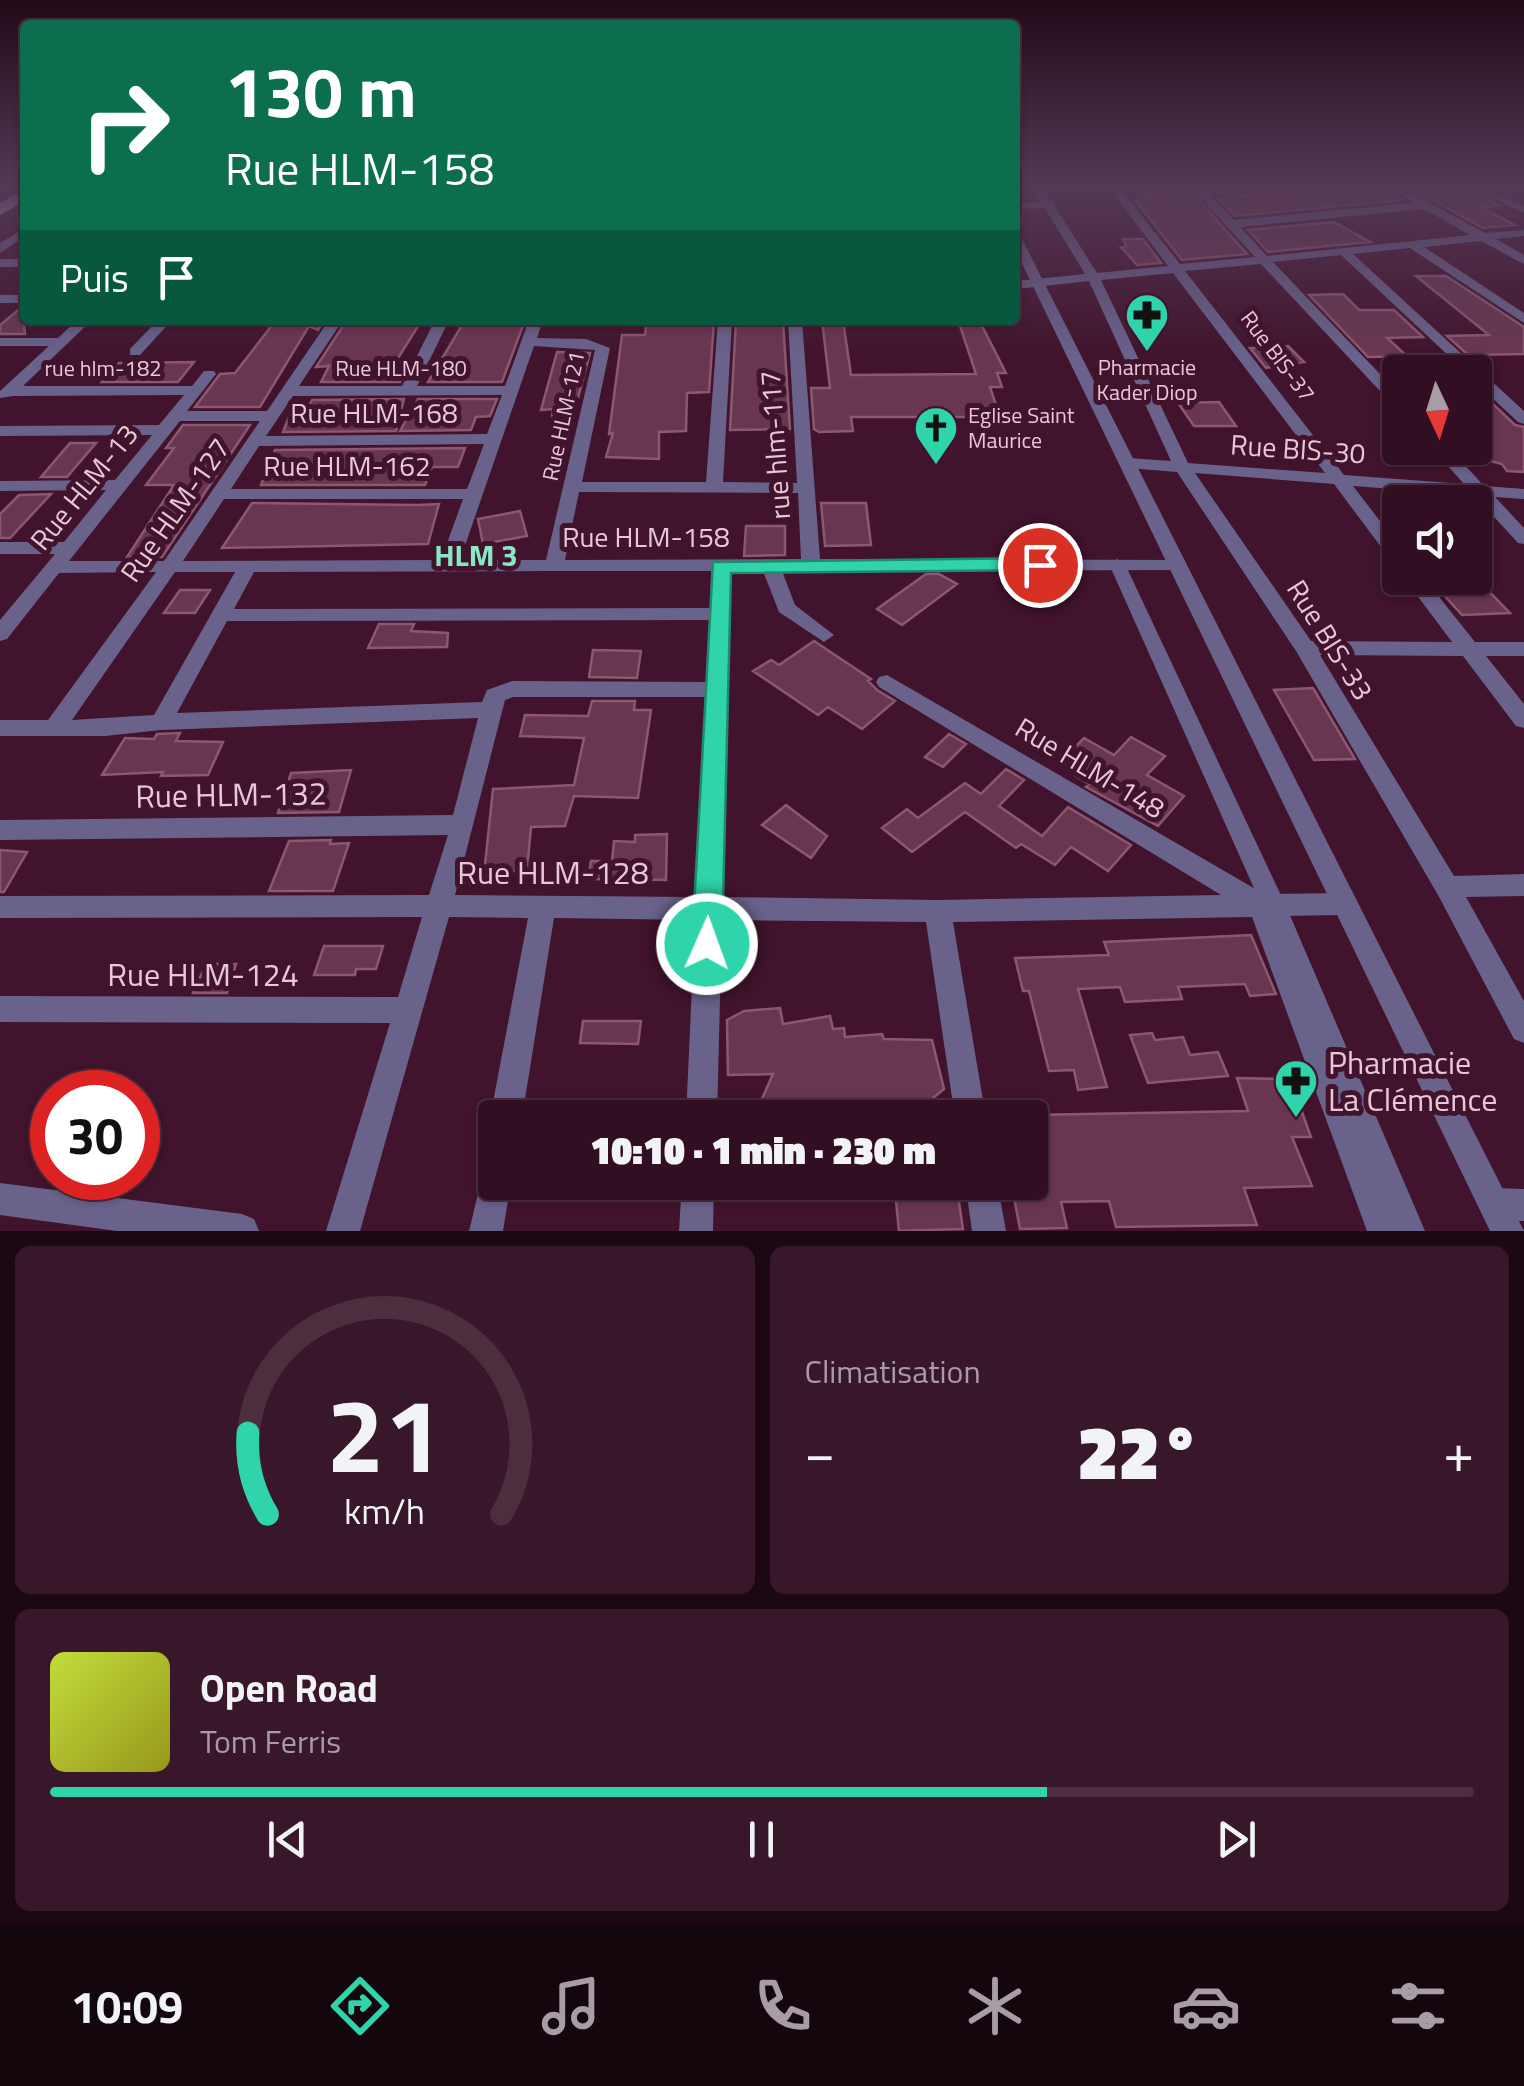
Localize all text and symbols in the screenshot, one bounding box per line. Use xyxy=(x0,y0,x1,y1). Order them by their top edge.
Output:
text: 130 m xyxy=(225,38,417,144)
icon: right xyxy=(60,60,190,190)
text: Rue HLM-158 xyxy=(225,134,494,202)
text: Puis xyxy=(60,249,129,307)
icon: arrive xyxy=(149,250,204,305)
pharmacy icon: Pharmacie Kader Diop xyxy=(1124,292,1170,353)
street label: Rue BIS-37 xyxy=(1232,303,1324,409)
street label: Rue HLM-121 xyxy=(533,348,593,484)
place label: Pharmacie Kader Diop xyxy=(1097,350,1197,409)
street label: rue hlm-182 xyxy=(44,351,162,385)
street label: Rue HLM-180 xyxy=(335,351,467,385)
north arrow xyxy=(1382,355,1492,465)
map controls xyxy=(1382,355,1492,595)
street label: rue hlm-117 xyxy=(748,369,801,521)
street label: Rue HLM-168 xyxy=(290,391,458,434)
place label: Eglise Saint Maurice xyxy=(968,398,1075,457)
church icon: Eglise Saint Maurice xyxy=(913,405,959,466)
street label: Rue HLM-13 xyxy=(19,414,148,559)
street label: Rue BIS-30 xyxy=(1229,422,1367,475)
street label: Rue HLM-127 xyxy=(109,429,240,591)
street label: Rue HLM-162 xyxy=(263,444,431,487)
button: sound xyxy=(1382,485,1492,595)
street label: Rue HLM-158 xyxy=(562,515,730,558)
pin xyxy=(998,523,1083,608)
district label: HLM 3 xyxy=(434,532,518,578)
icon: arrive xyxy=(1013,538,1068,593)
street label: Rue BIS-33 xyxy=(1276,571,1385,708)
street label: Rue HLM-148 xyxy=(1007,706,1173,829)
street label: Rue HLM-132 xyxy=(135,768,327,820)
street label: Rue HLM-128 xyxy=(457,848,649,896)
position arrow xyxy=(655,892,759,996)
street label: Rue HLM-124 xyxy=(107,950,299,998)
place label: Pharmacie La Clémence xyxy=(1328,1038,1497,1123)
pharmacy icon: Pharmacie La Clémence xyxy=(1273,1058,1319,1119)
speed limit sign: 30 xyxy=(30,1070,160,1200)
text: 10:10 · 1 min · 230 m xyxy=(590,1121,936,1179)
text: Climatisation xyxy=(805,1347,981,1395)
text: 21 xyxy=(327,1354,443,1512)
text: 22° xyxy=(1077,1394,1201,1508)
text: − xyxy=(805,1410,835,1493)
text: + xyxy=(1443,1410,1474,1493)
text: km/h xyxy=(344,1483,425,1538)
text: Open Road xyxy=(200,1659,378,1717)
text: Tom Ferris xyxy=(200,1717,341,1765)
icon: previous xyxy=(260,1812,315,1867)
icon: pause xyxy=(734,1812,789,1867)
icon: next xyxy=(1209,1812,1264,1867)
icon: directions xyxy=(325,1971,395,2041)
icon: music xyxy=(536,1971,606,2041)
icon: phone xyxy=(748,1971,818,2041)
icon: climate xyxy=(960,1971,1030,2041)
icon: car xyxy=(1171,1971,1241,2041)
icon: filters xyxy=(1383,1971,1453,2041)
text: 10:09 xyxy=(71,1972,183,2040)

